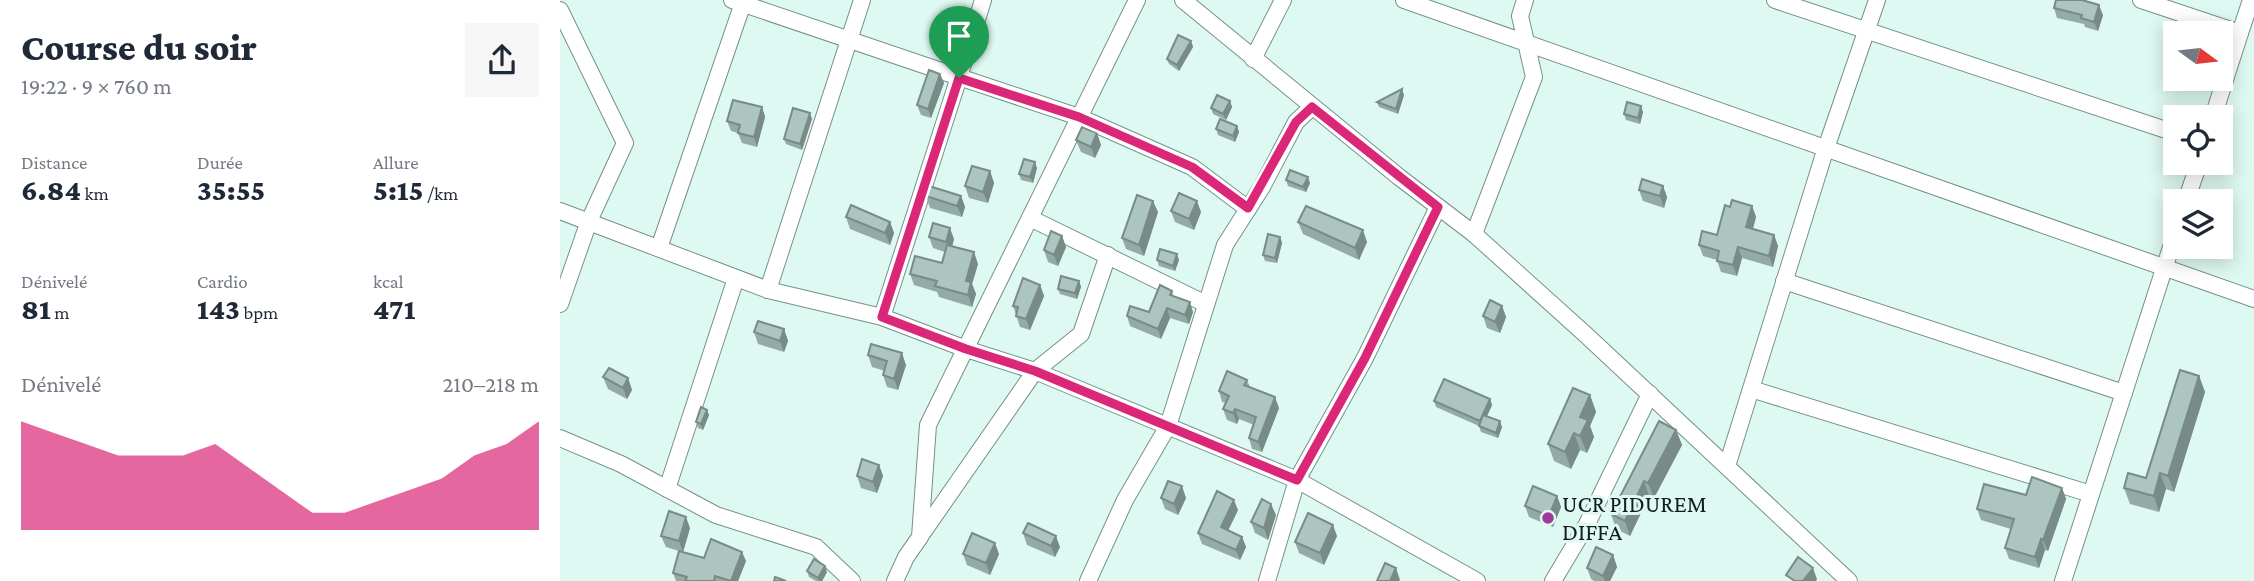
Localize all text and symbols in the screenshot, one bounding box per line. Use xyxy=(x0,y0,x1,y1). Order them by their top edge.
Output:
pin xyxy=(929,6,989,78)
icon: arrive xyxy=(940,17,978,55)
north arrow xyxy=(2163,21,2233,91)
map controls xyxy=(2163,21,2233,259)
button: share xyxy=(465,23,539,97)
text: Course du soir xyxy=(21,26,257,68)
text: 19:22 · 9 × 760 m xyxy=(21,73,172,99)
button: locate xyxy=(2163,105,2233,175)
text: Distance xyxy=(21,152,87,173)
text: Durée xyxy=(197,152,243,173)
text: Allure xyxy=(373,152,419,173)
text: 6.84 xyxy=(21,173,81,206)
text: 35:55 xyxy=(197,173,265,206)
text: 5:15 xyxy=(373,173,424,206)
text: km xyxy=(81,183,109,204)
text: /km xyxy=(424,183,458,204)
button: layers xyxy=(2163,189,2233,259)
text: Dénivelé xyxy=(21,271,87,292)
text: Cardio xyxy=(197,271,248,292)
text: kcal xyxy=(373,271,404,292)
text: 81 xyxy=(21,292,51,325)
text: 143 xyxy=(197,292,240,325)
text: 471 xyxy=(373,292,415,325)
text: m xyxy=(51,302,70,323)
text: bpm xyxy=(240,302,278,323)
text: Dénivelé xyxy=(21,371,101,397)
text: 210–218 m xyxy=(442,371,539,397)
place label: UCR PIDUREM DIFFA xyxy=(1562,490,1707,545)
marker: UCR PIDUREM DIFFA xyxy=(1540,510,1556,526)

